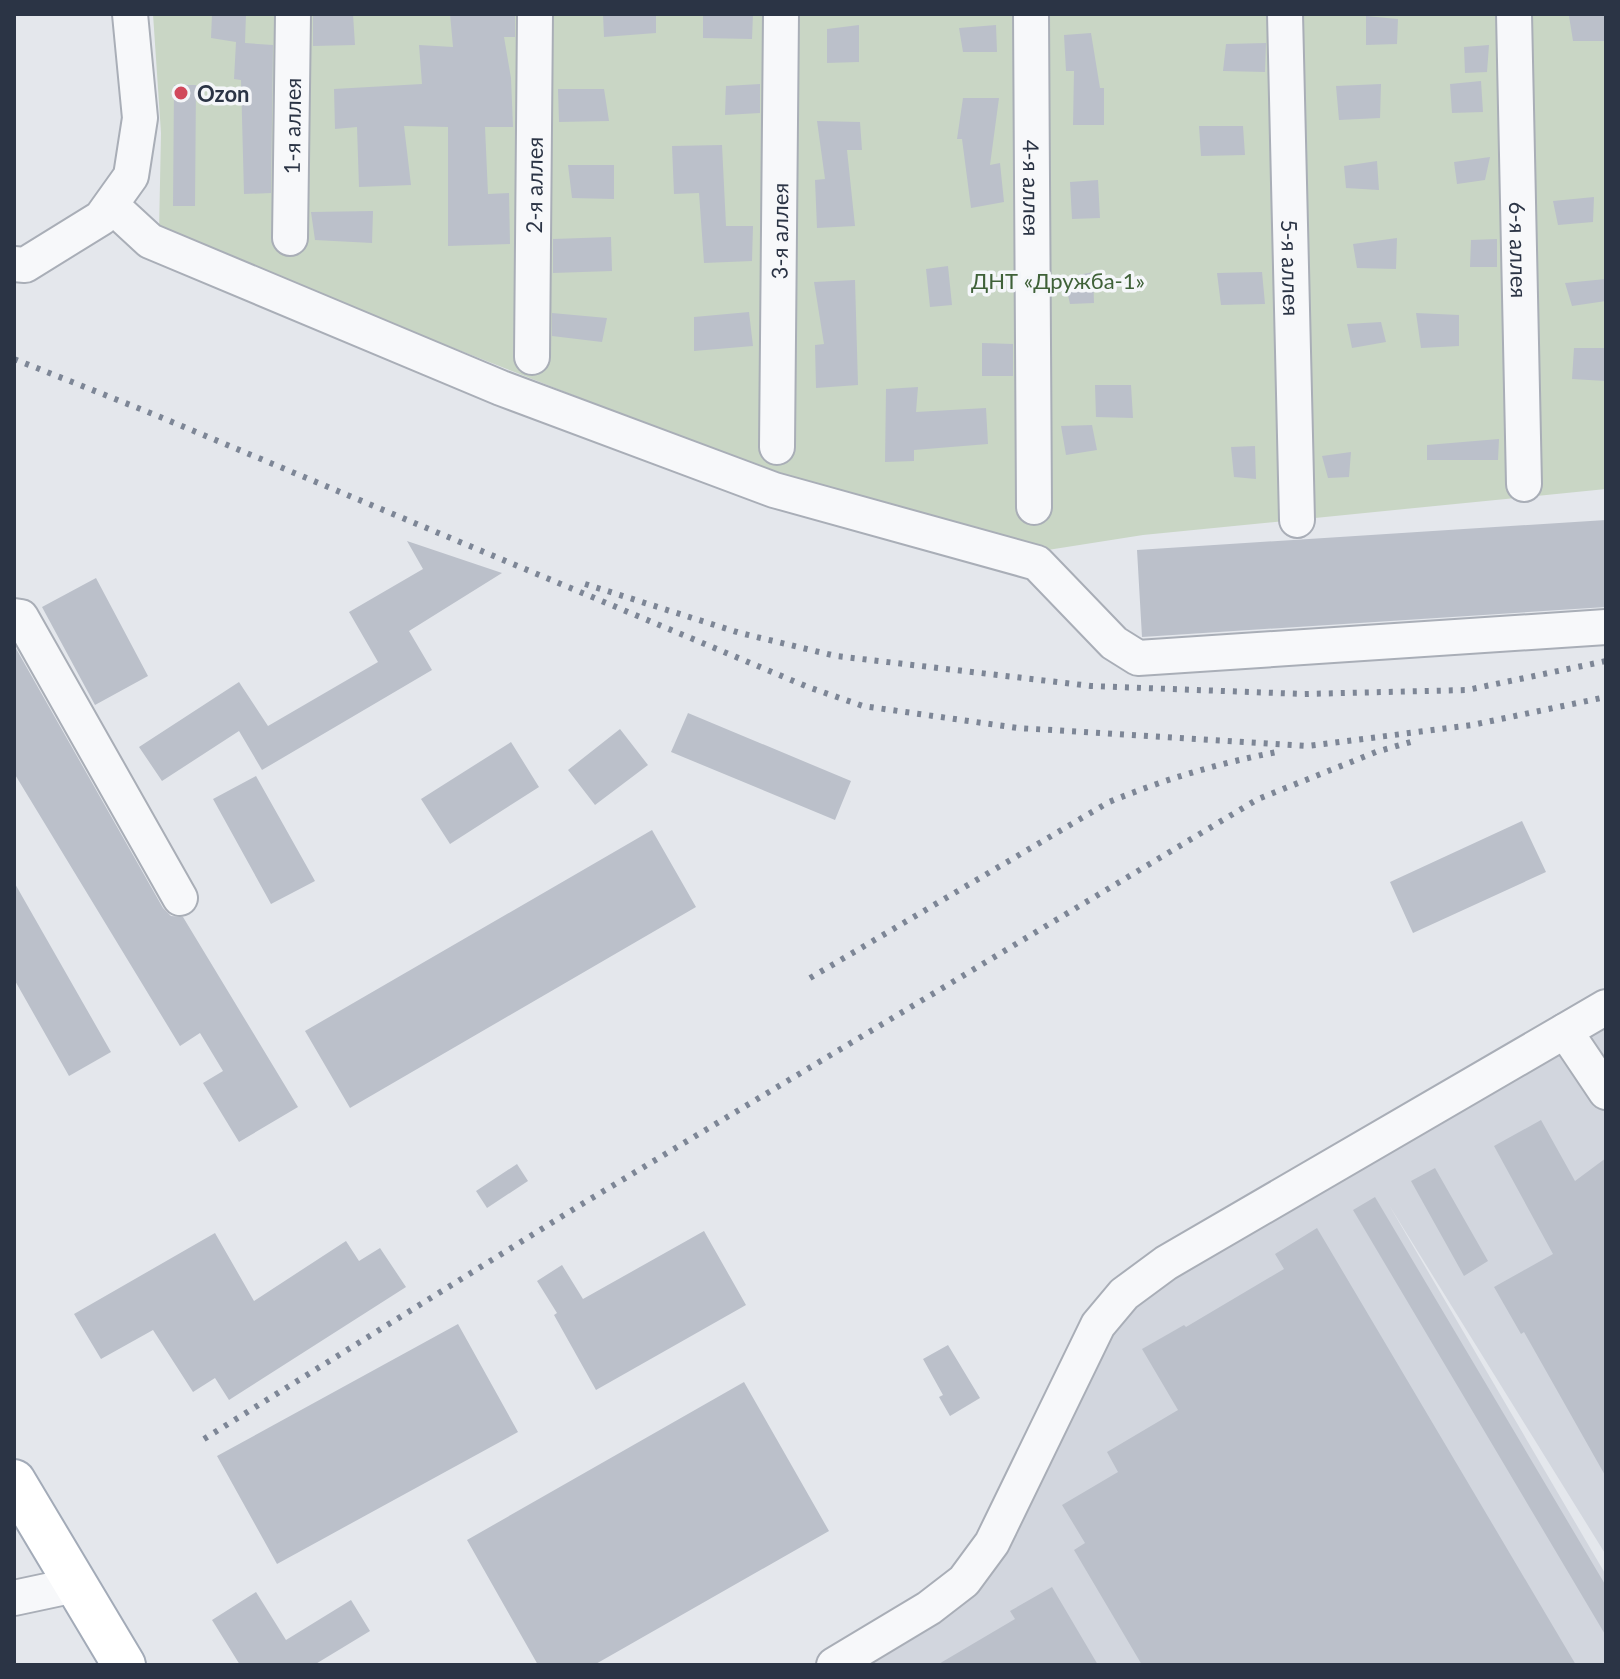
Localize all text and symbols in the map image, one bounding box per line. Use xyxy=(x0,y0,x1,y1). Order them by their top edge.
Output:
street label: 1-я аллея xyxy=(277,78,306,174)
place label: Ozon xyxy=(197,80,250,107)
marker: Ozon xyxy=(172,84,190,102)
street label: 2-я аллея xyxy=(520,137,547,233)
street label: 4-я аллея xyxy=(1018,140,1046,236)
street label: 3-я аллея xyxy=(765,183,793,279)
street label: 6-я аллея xyxy=(1504,201,1534,299)
street label: 5-я аллея xyxy=(1276,219,1306,317)
park label: ДНТ «Дружба-1» xyxy=(971,267,1145,294)

